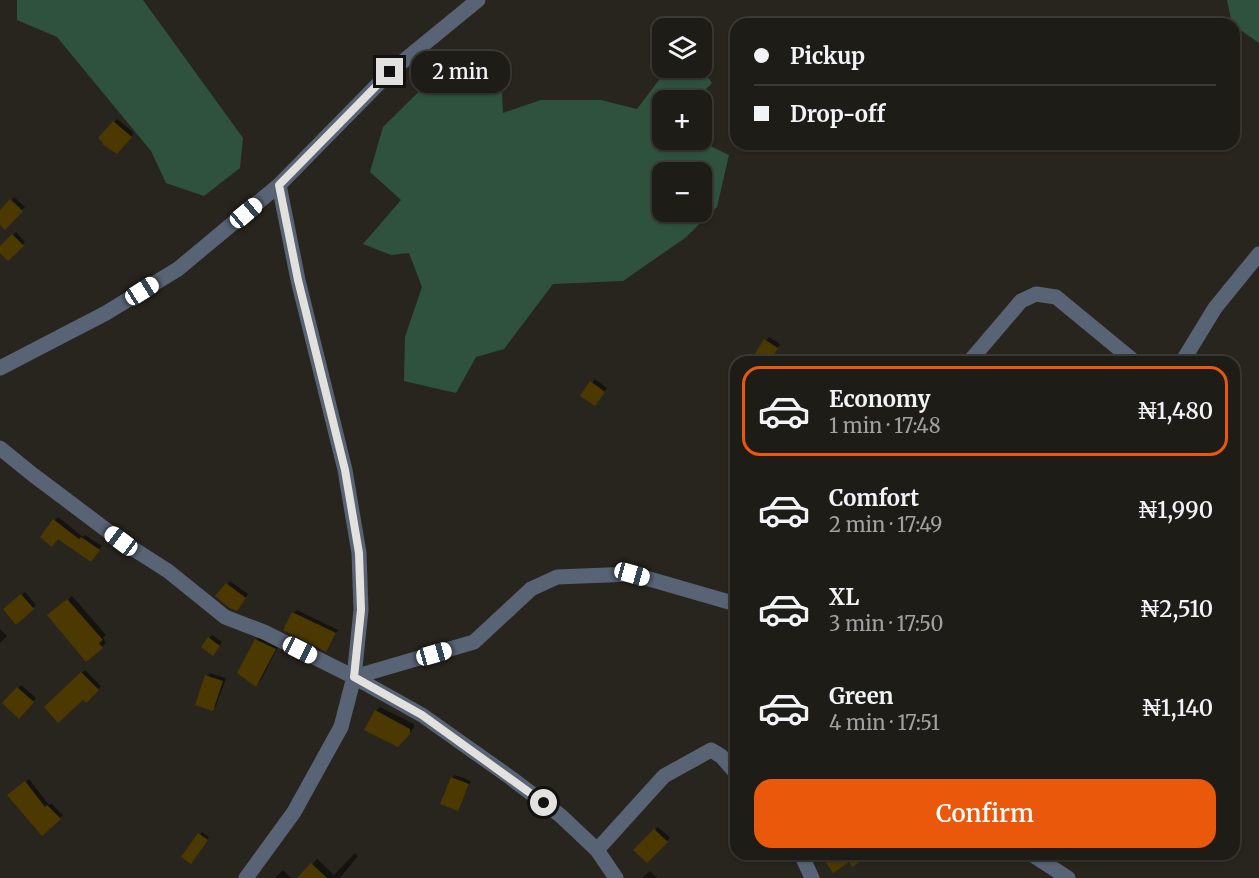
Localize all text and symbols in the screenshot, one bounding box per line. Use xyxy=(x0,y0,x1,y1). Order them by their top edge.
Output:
map controls xyxy=(652,18,712,222)
button: layers xyxy=(652,18,712,78)
text: Pickup xyxy=(790,42,865,70)
callout: 2 min xyxy=(411,51,510,93)
route end xyxy=(376,58,403,85)
text: 2 min xyxy=(432,59,489,84)
button: + xyxy=(652,90,712,150)
text: Drop-off xyxy=(790,100,885,128)
button: − xyxy=(652,162,712,222)
car xyxy=(226,195,266,231)
car xyxy=(122,274,162,308)
icon: car xyxy=(757,384,811,438)
text: Economy xyxy=(829,385,930,413)
text: ₦1,480 xyxy=(1137,397,1213,425)
text: 1 min · 17:48 xyxy=(829,413,941,438)
icon: car xyxy=(757,483,811,537)
text: Comfort xyxy=(829,484,919,512)
text: ₦1,990 xyxy=(1138,496,1213,524)
text: 2 min · 17:49 xyxy=(829,512,942,537)
car xyxy=(101,523,141,559)
car xyxy=(612,560,652,588)
icon: car xyxy=(757,582,811,636)
text: XL xyxy=(829,583,859,611)
text: ₦2,510 xyxy=(1140,595,1213,623)
text: 3 min · 17:50 xyxy=(829,611,944,636)
car xyxy=(280,634,320,666)
car xyxy=(414,640,454,668)
icon: car xyxy=(757,681,811,735)
text: Green xyxy=(829,682,893,710)
text: ₦1,140 xyxy=(1141,694,1213,722)
text: 4 min · 17:51 xyxy=(829,710,940,735)
button: Confirm xyxy=(754,779,1216,848)
route start xyxy=(530,789,557,816)

